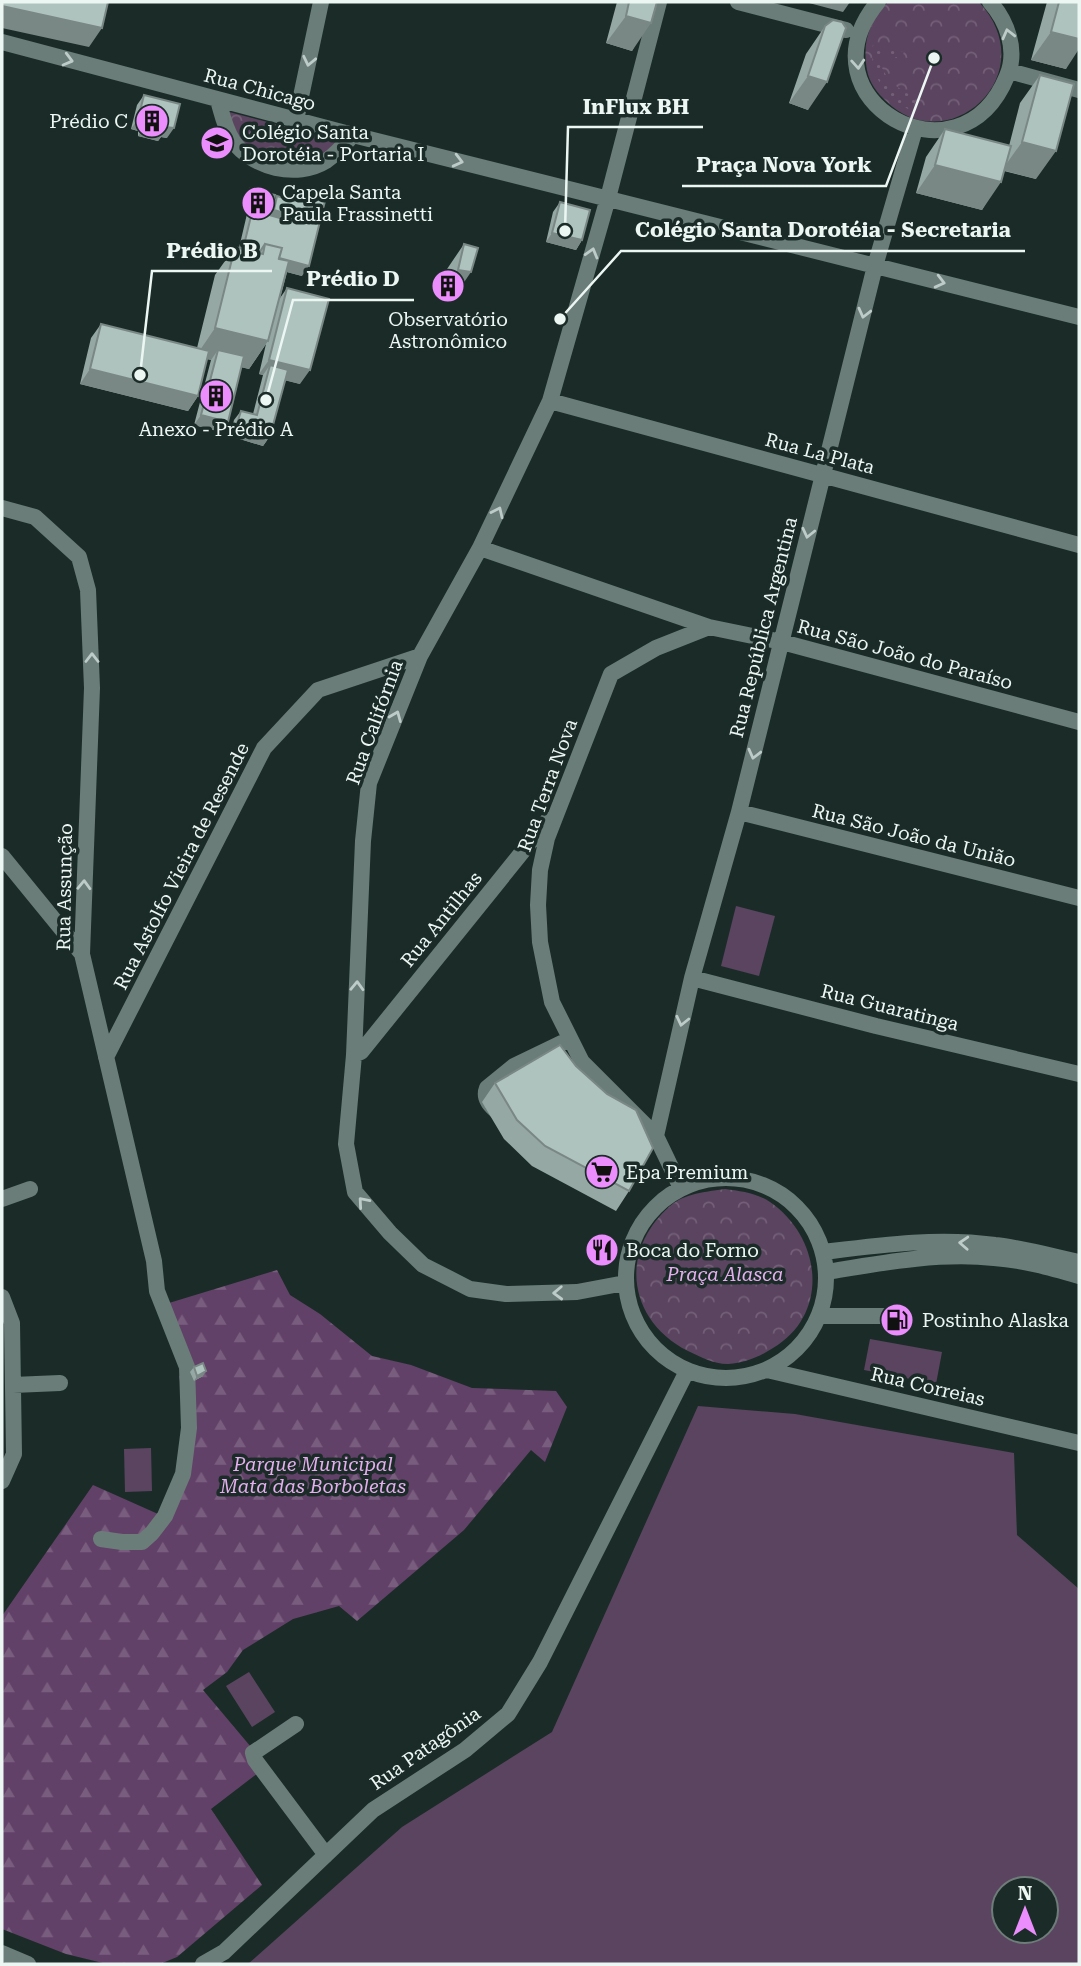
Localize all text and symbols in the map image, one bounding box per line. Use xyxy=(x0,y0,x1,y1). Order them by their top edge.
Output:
one-way arrow xyxy=(1002,29,1016,41)
one-way arrow xyxy=(62,52,74,66)
one-way arrow xyxy=(302,55,317,67)
one-way arrow xyxy=(850,59,865,70)
street label: Rua Chicago xyxy=(202,64,318,115)
callout: InFlux BH xyxy=(568,85,703,127)
text: InFlux BH xyxy=(583,95,689,119)
building icon: Prédio C xyxy=(133,102,171,140)
place label: Prédio C xyxy=(49,110,128,133)
place label: Colégio Santa Dorotéia - Portaria I xyxy=(242,121,424,166)
school or university icon: Colégio Santa Dorotéia - Portaria I xyxy=(198,124,236,162)
callout: Praça Nova York xyxy=(682,144,886,186)
one-way arrow xyxy=(452,153,464,167)
text: Praça Nova York xyxy=(696,153,872,177)
place label: Capela Santa Paula Frassinetti xyxy=(282,181,433,226)
building icon: Capela Santa Paula Frassinetti xyxy=(239,184,277,222)
callout: Colégio Santa Dorotéia - Secretaria xyxy=(621,209,1025,251)
text: Colégio Santa Dorotéia - Secretaria xyxy=(635,218,1012,242)
callout: Prédio B xyxy=(152,229,272,271)
text: Prédio B xyxy=(166,239,258,263)
one-way arrow xyxy=(584,248,598,260)
callout: Prédio D xyxy=(293,258,414,300)
text: Prédio D xyxy=(306,267,400,291)
building icon: Observatório Astronômico xyxy=(429,267,467,305)
one-way arrow xyxy=(934,274,946,288)
one-way arrow xyxy=(858,306,872,318)
place label: Observatório Astronômico xyxy=(388,308,508,353)
building icon: Anexo - Prédio A xyxy=(197,377,235,415)
place label: Anexo - Prédio A xyxy=(139,418,294,441)
street label: Rua La Plata xyxy=(763,428,878,479)
one-way arrow xyxy=(489,507,503,519)
street label: Rua República Argentina xyxy=(725,514,802,740)
one-way arrow xyxy=(802,527,817,539)
street label: Rua São João do Paraíso xyxy=(795,615,1015,694)
one-way arrow xyxy=(84,652,100,663)
street label: Rua Califórnia xyxy=(341,656,408,788)
one-way arrow xyxy=(388,710,402,722)
street label: Rua Terra Nova xyxy=(513,715,582,855)
street label: Rua Astolfo Vieira de Resende xyxy=(109,739,254,994)
one-way arrow xyxy=(747,748,762,760)
street label: Rua São João da União xyxy=(810,799,1018,872)
street label: Rua Assunção xyxy=(52,823,77,951)
street label: Rua Antilhas xyxy=(396,867,487,972)
one-way arrow xyxy=(77,880,92,891)
street label: Rua Guaratinga xyxy=(819,979,962,1036)
one-way arrow xyxy=(349,981,364,992)
one-way arrow xyxy=(676,1015,690,1027)
supermarket icon: Epa Premium xyxy=(583,1153,621,1191)
place label: Epa Premium xyxy=(626,1161,748,1184)
one-way arrow xyxy=(359,1197,371,1210)
restaurant icon: Boca do Forno xyxy=(583,1231,621,1269)
one-way arrow xyxy=(958,1235,969,1250)
place label: Boca do Forno xyxy=(626,1239,759,1262)
park label: Praça Alasca xyxy=(666,1263,783,1286)
one-way arrow xyxy=(552,1285,563,1300)
fuel station icon: Postinho Alaska xyxy=(878,1301,916,1339)
place label: Postinho Alaska xyxy=(922,1309,1069,1332)
street label: Rua Correias xyxy=(869,1362,987,1411)
park label: Parque Municipal Mata das Borboletas xyxy=(219,1453,406,1498)
street label: Rua Patagônia xyxy=(366,1701,485,1795)
north arrow xyxy=(990,1875,1060,1945)
text: N xyxy=(1018,1882,1033,1905)

